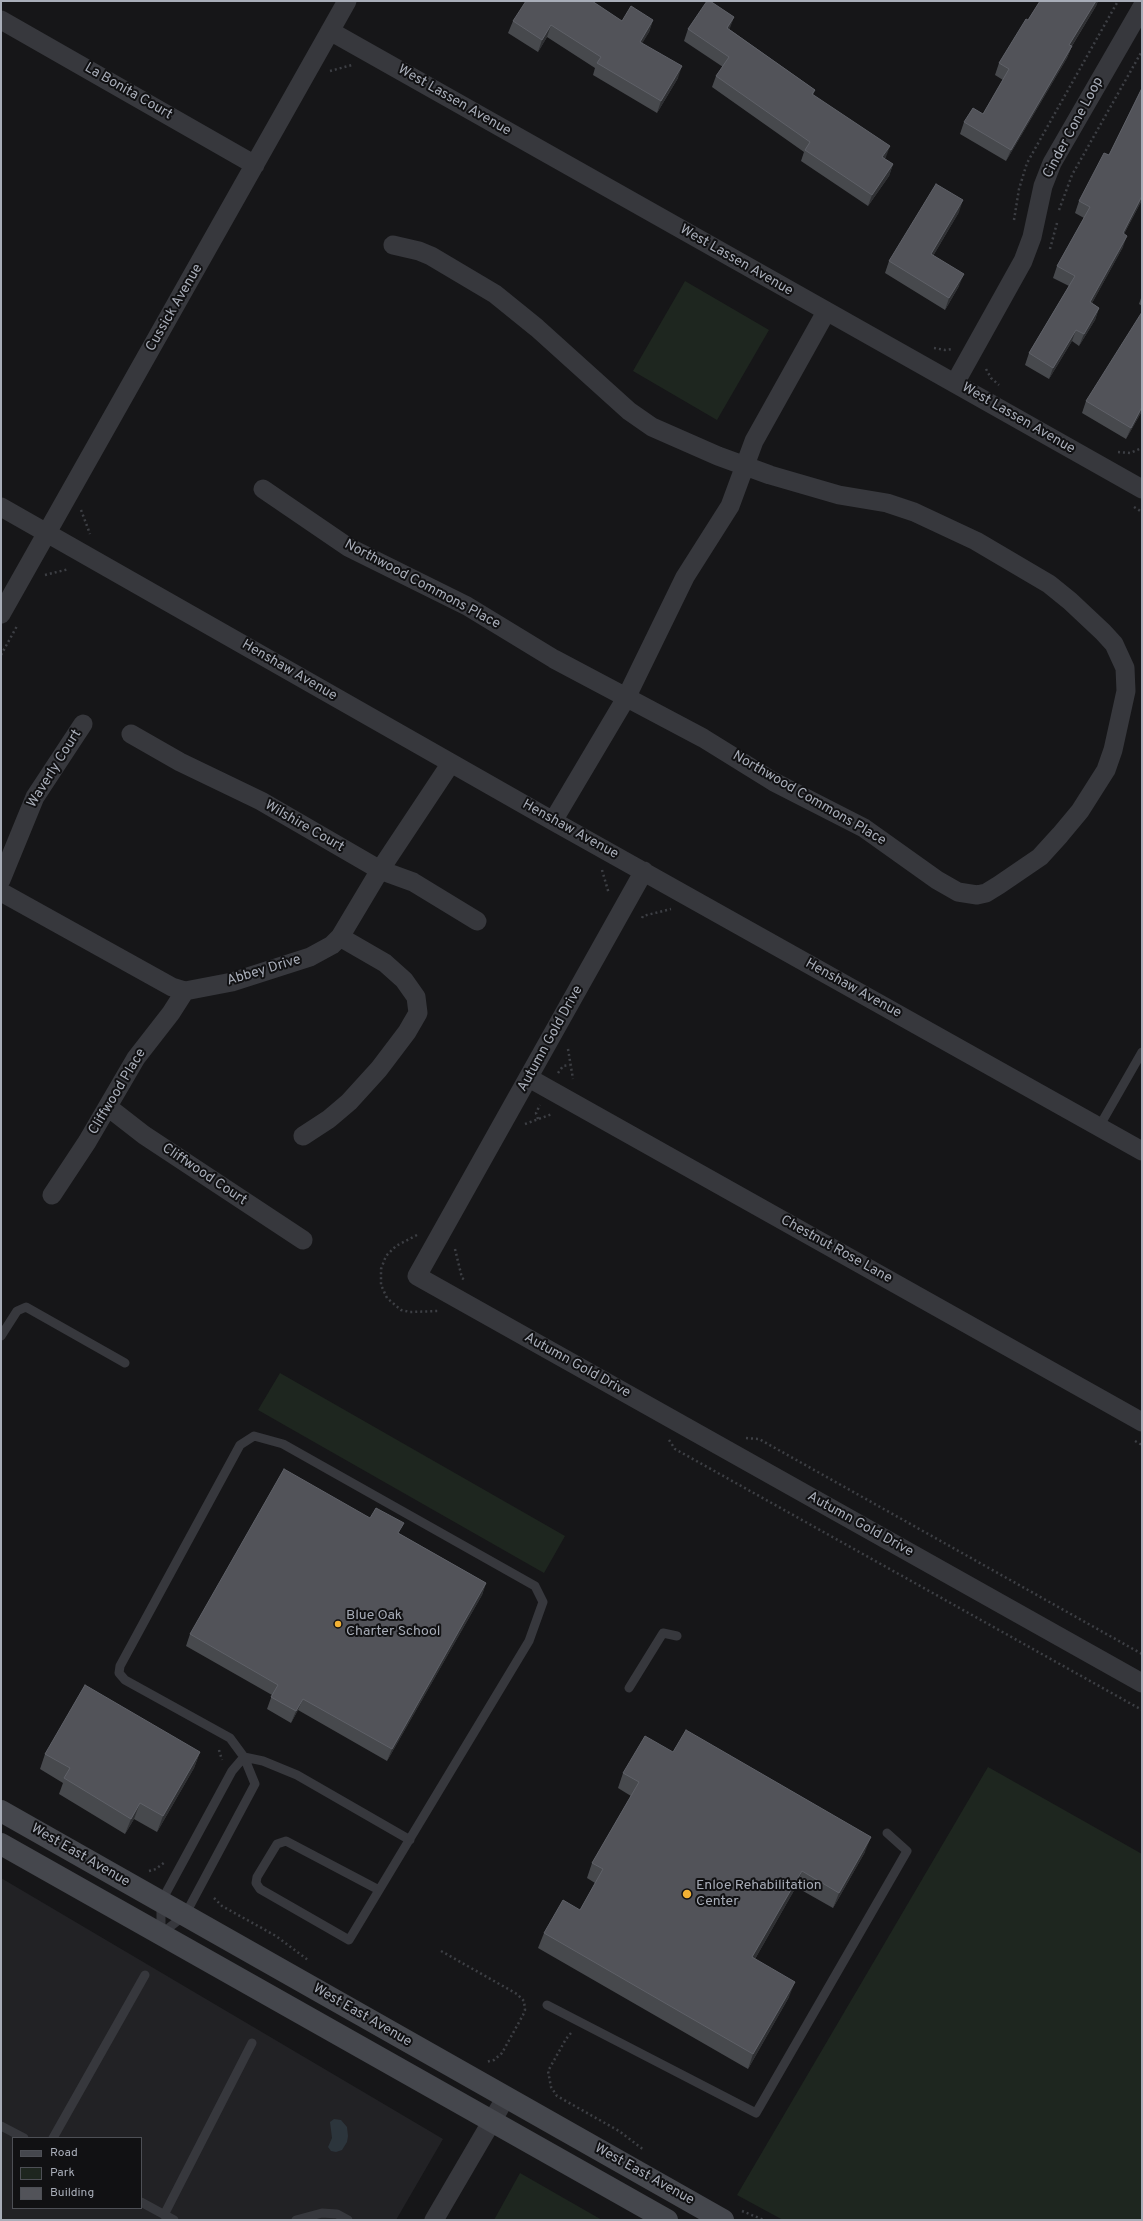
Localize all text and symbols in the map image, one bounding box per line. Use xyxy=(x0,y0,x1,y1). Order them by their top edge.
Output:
street label: La Bonita Court xyxy=(81,60,175,124)
street label: West Lassen Avenue xyxy=(395,62,513,140)
street label: Cinder Cone Loop xyxy=(1040,74,1108,182)
street label: West Lassen Avenue xyxy=(677,222,795,300)
street label: Cussick Avenue xyxy=(143,261,207,355)
street label: West Lassen Avenue xyxy=(959,380,1077,458)
street label: Northwood Commons Place xyxy=(341,537,503,633)
street label: Henshaw Avenue xyxy=(238,637,340,705)
street label: Waverly Court xyxy=(24,727,86,811)
street label: Northwood Commons Place xyxy=(729,748,889,850)
street label: Henshaw Avenue xyxy=(519,797,621,863)
street label: Wilshire Court xyxy=(261,798,347,856)
street label: Abbey Drive xyxy=(225,952,303,990)
street label: Henshaw Avenue xyxy=(802,956,904,1022)
street label: Autumn Gold Drive xyxy=(515,983,587,1095)
street label: Cliffwood Place xyxy=(86,1046,150,1138)
street label: Cliffwood Court xyxy=(158,1140,250,1210)
street label: Chestnut Rose Lane xyxy=(777,1212,895,1288)
street label: Autumn Gold Drive xyxy=(521,1330,633,1402)
street label: Autumn Gold Drive xyxy=(804,1489,916,1561)
place label: Blue Oak Charter School xyxy=(346,1608,441,1640)
marker: Blue Oak Charter School xyxy=(333,1619,343,1629)
street label: West East Avenue xyxy=(28,1821,132,1891)
place label: Enloe Rehabilitation Center xyxy=(696,1878,822,1910)
marker: Enloe Rehabilitation Center xyxy=(681,1888,693,1900)
street label: West East Avenue xyxy=(310,1981,414,2051)
legend xyxy=(12,2137,142,2209)
street label: West East Avenue xyxy=(591,2141,697,2209)
text: Road xyxy=(50,2145,78,2161)
text: Park xyxy=(50,2165,75,2181)
text: Building xyxy=(50,2185,94,2201)

